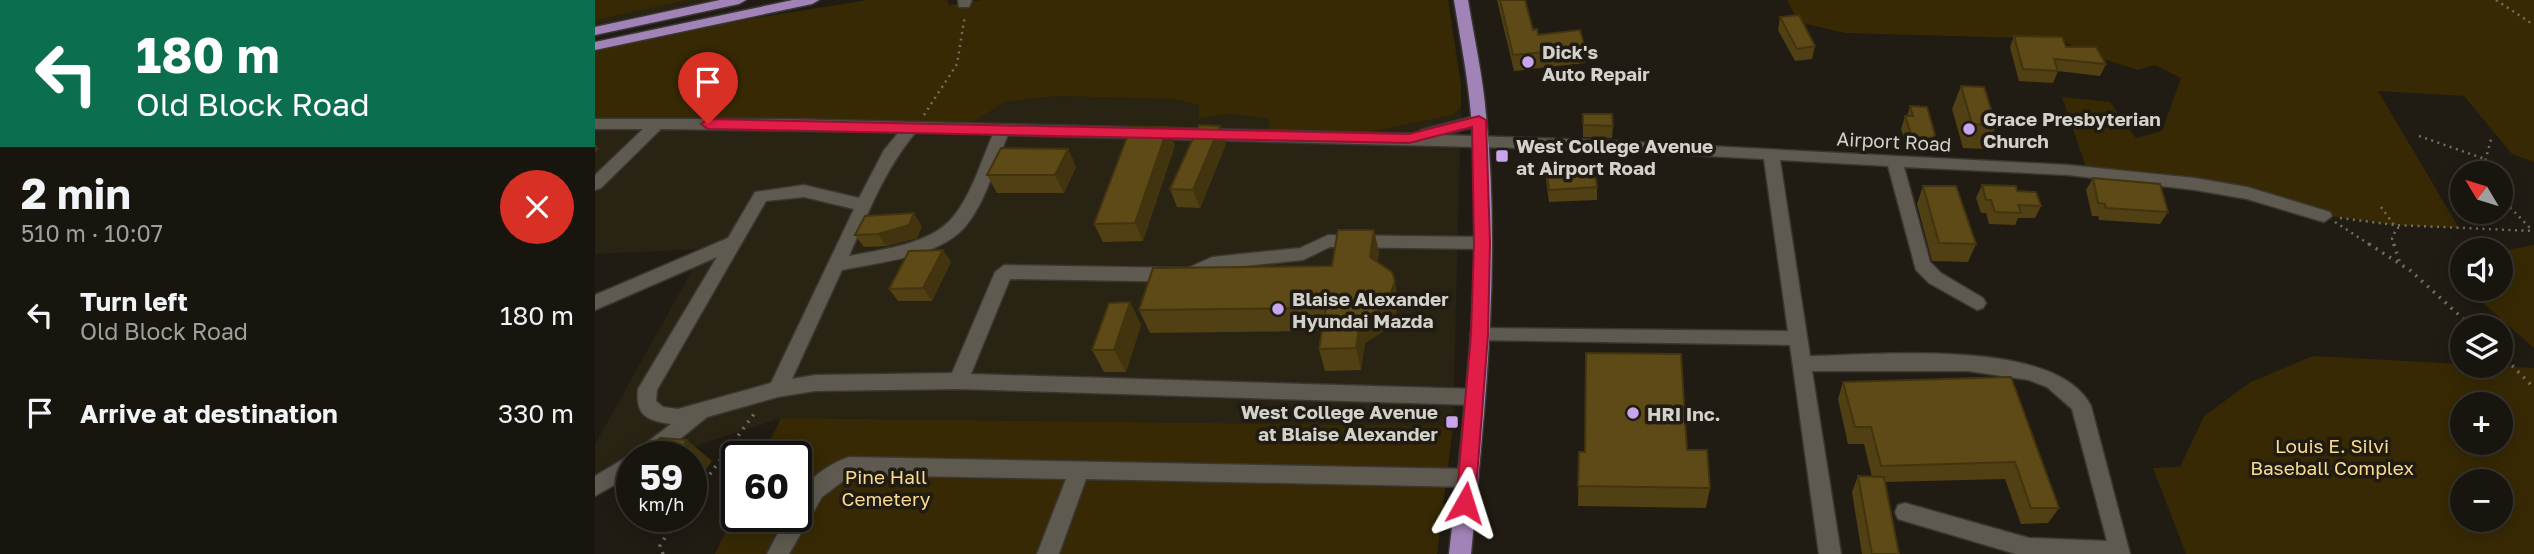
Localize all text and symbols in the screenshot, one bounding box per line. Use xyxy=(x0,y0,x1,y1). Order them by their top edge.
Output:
text: 180 m xyxy=(136,25,280,84)
icon: left xyxy=(21,28,112,119)
place label: Dick's Auto Repair xyxy=(1542,40,1650,85)
pin xyxy=(678,52,738,124)
marker: Dick's Auto Repair xyxy=(1520,54,1536,70)
icon: arrive xyxy=(689,63,727,101)
text: Old Block Road xyxy=(136,85,370,123)
place label: Grace Presbyterian Church xyxy=(1983,107,2161,152)
marker: Grace Presbyterian Church xyxy=(1961,121,1977,137)
street label: Airport Road xyxy=(1836,127,1952,155)
place label: West College Avenue at Airport Road xyxy=(1516,134,1713,179)
marker: West College Avenue at Airport Road xyxy=(1494,148,1510,164)
north arrow xyxy=(2450,161,2513,224)
map controls xyxy=(2450,161,2513,532)
text: 2 min xyxy=(21,168,131,218)
button: close xyxy=(500,170,574,244)
text: 510 m · 10:07 xyxy=(21,219,163,247)
button: sound xyxy=(2450,238,2513,301)
text: Turn left xyxy=(80,286,188,317)
place label: Blaise Alexander Hyundai Mazda xyxy=(1292,287,1449,332)
icon: left xyxy=(21,296,59,334)
text: 180 m xyxy=(500,300,574,331)
marker: Blaise Alexander Hyundai Mazda xyxy=(1270,301,1286,317)
button: layers xyxy=(2450,315,2513,378)
text: Old Block Road xyxy=(80,317,248,345)
button: + xyxy=(2450,392,2513,455)
icon: arrive xyxy=(21,394,59,432)
text: Arrive at destination xyxy=(80,398,338,429)
text: 330 m xyxy=(498,398,574,429)
place label: West College Avenue at Blaise Alexander xyxy=(1241,400,1439,445)
place label: HRI Inc. xyxy=(1647,402,1721,425)
marker: HRI Inc. xyxy=(1625,405,1641,421)
marker: West College Avenue at Blaise Alexander xyxy=(1444,414,1460,430)
park label: Louis E. Silvi Baseball Complex xyxy=(2250,434,2414,479)
speed limit sign: 60 xyxy=(721,441,812,532)
text: 59 xyxy=(640,456,683,498)
park label: Pine Hall Cemetery xyxy=(841,465,931,510)
position arrow xyxy=(1428,466,1502,540)
button: − xyxy=(2450,469,2513,532)
text: km/h xyxy=(639,493,684,515)

